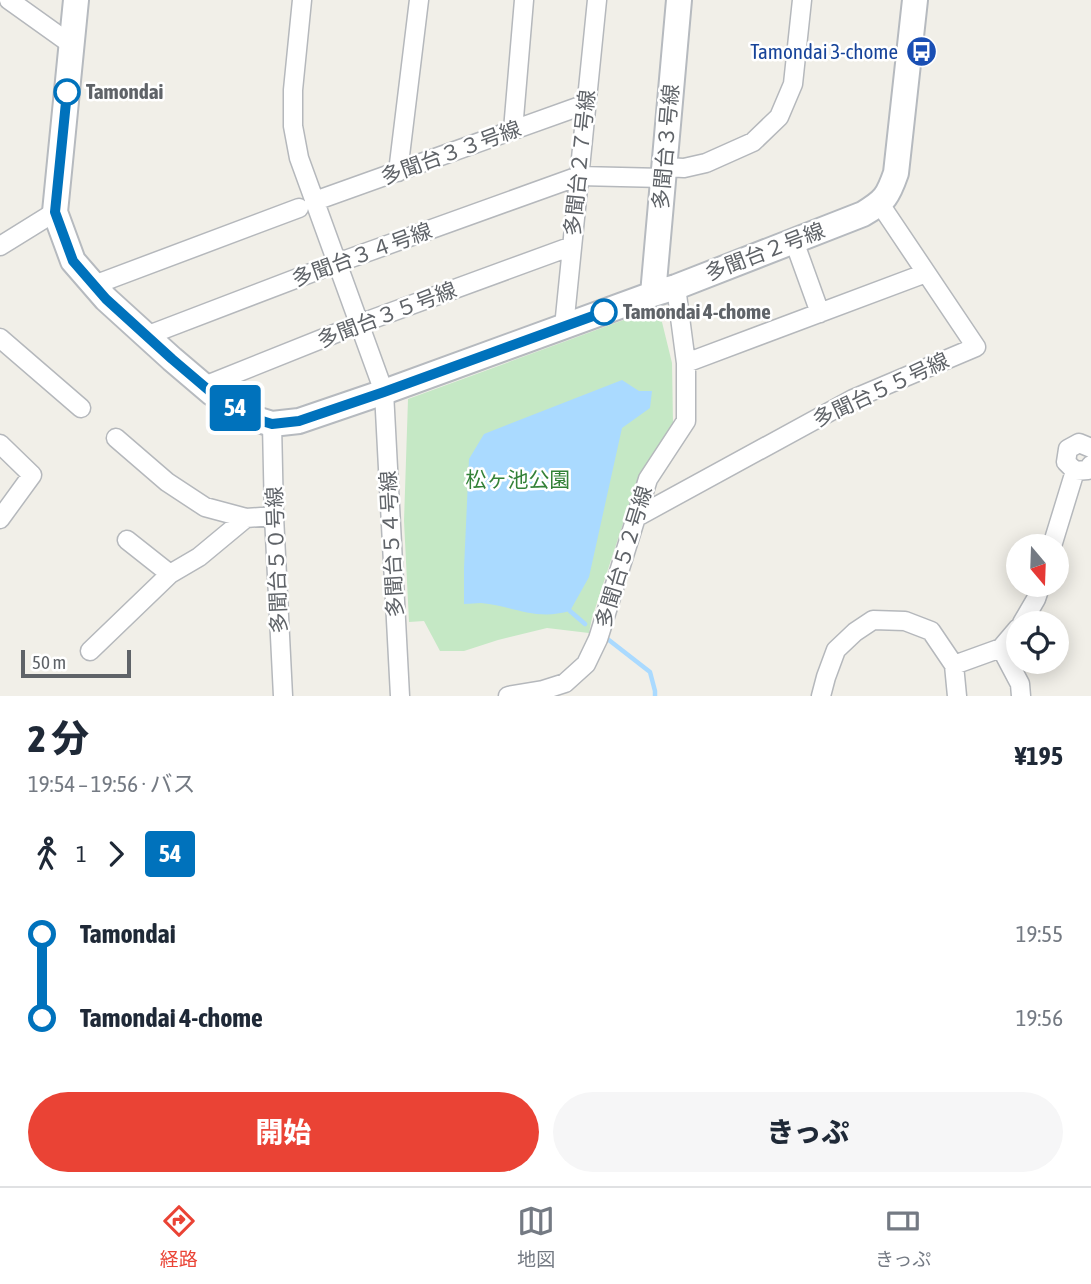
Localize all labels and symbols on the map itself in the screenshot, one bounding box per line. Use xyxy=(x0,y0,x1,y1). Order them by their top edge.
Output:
bus stop icon: Tamondai 3-chome xyxy=(904,35,938,69)
place label: Tamondai 3-chome xyxy=(750,39,898,63)
marker: Tamondai xyxy=(54,79,80,105)
place label: Tamondai xyxy=(86,79,163,103)
street label: 多聞台３号線 xyxy=(648,83,682,211)
street label: 多聞台２７号線 xyxy=(559,89,599,237)
street label: 多聞台３３号線 xyxy=(377,116,524,188)
street label: 多聞台２号線 xyxy=(702,217,828,285)
street label: 多聞台３４号線 xyxy=(288,218,435,290)
street label: 多聞台３５号線 xyxy=(314,277,460,352)
marker: Tamondai 4-chome xyxy=(591,299,617,325)
place label: Tamondai 4-chome xyxy=(623,299,771,323)
street label: 多聞台５５号線 xyxy=(809,347,952,431)
line badge: 54 xyxy=(204,385,266,431)
park label: 松ヶ池公園 xyxy=(466,467,571,491)
street label: 多聞台５４号線 xyxy=(375,470,407,618)
street label: 多聞台５２号線 xyxy=(590,483,656,631)
street label: 多聞台５０号線 xyxy=(261,486,291,634)
north arrow xyxy=(1006,534,1069,597)
scale bar xyxy=(21,647,131,679)

